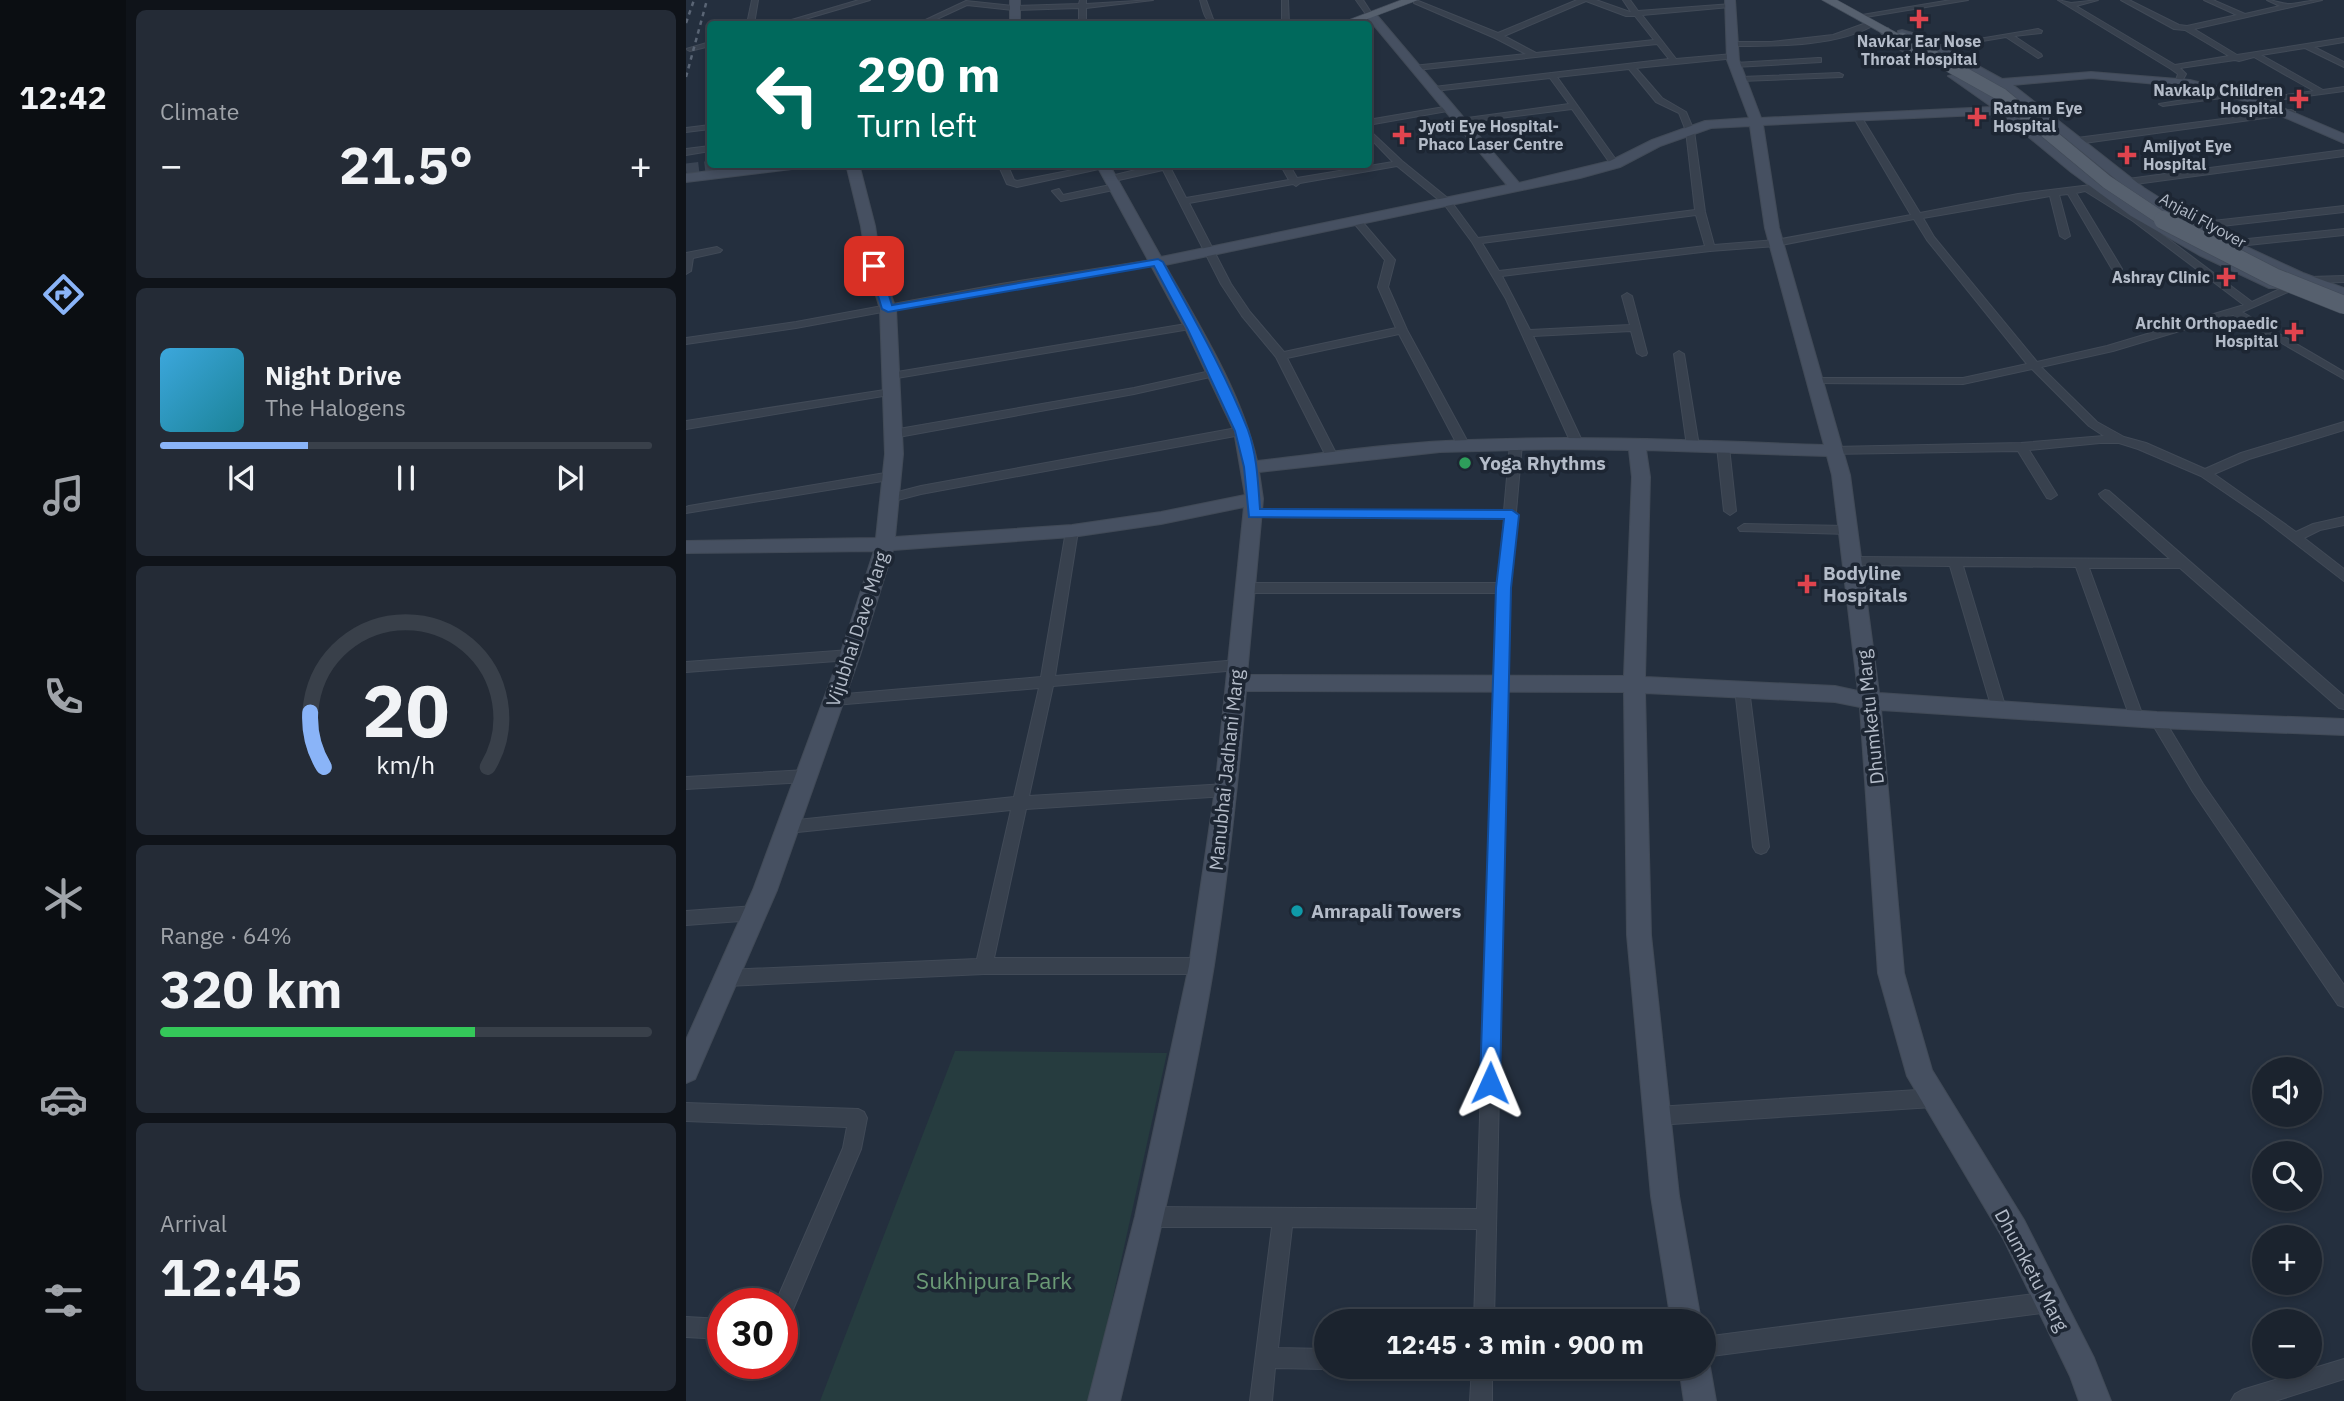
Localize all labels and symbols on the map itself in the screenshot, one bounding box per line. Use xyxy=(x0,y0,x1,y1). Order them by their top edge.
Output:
marker: Navkar Ear Nose Throat Hospital xyxy=(1909,9,1929,29)
place label: Navkar Ear Nose Throat Hospital xyxy=(1857,31,1981,69)
place label: Navkalp Children Hospital xyxy=(2153,80,2283,118)
marker: Navkalp Children Hospital xyxy=(2289,89,2309,109)
place label: Ratnam Eye Hospital xyxy=(1993,98,2083,136)
marker: Ratnam Eye Hospital xyxy=(1967,107,1987,127)
place label: Jyoti Eye Hospital- Phaco Laser Centre xyxy=(1418,116,1564,154)
marker: Jyoti Eye Hospital- Phaco Laser Centre xyxy=(1392,125,1412,145)
place label: Amijyot Eye Hospital xyxy=(2143,136,2232,174)
marker: Amijyot Eye Hospital xyxy=(2117,145,2137,165)
street label: Anjali Flyover xyxy=(2156,188,2250,252)
pin xyxy=(844,236,904,296)
place label: Ashray Clinic xyxy=(2112,267,2210,287)
marker: Ashray Clinic xyxy=(2216,267,2236,287)
place label: Archit Orthopaedic Hospital xyxy=(2135,313,2278,351)
marker: Archit Orthopaedic Hospital xyxy=(2284,322,2304,342)
place label: Yoga Rhythms xyxy=(1479,451,1606,475)
marker: Yoga Rhythms xyxy=(1457,455,1473,471)
street label: Vijubhai Dave Marg xyxy=(821,548,893,710)
place label: Bodyline Hospitals xyxy=(1823,561,1907,607)
marker: Bodyline Hospitals xyxy=(1797,574,1817,594)
street label: Dhumketu Marg xyxy=(1851,649,1889,785)
street label: Manubhai Jadhani Marg xyxy=(1203,668,1249,872)
place label: Amrapali Towers xyxy=(1311,899,1461,923)
marker: Amrapali Towers xyxy=(1289,903,1305,919)
position arrow xyxy=(1453,1046,1527,1120)
street label: Dhumketu Marg xyxy=(1990,1205,2074,1335)
park label: Sukhipura Park xyxy=(916,1265,1072,1295)
speed limit sign: 30 xyxy=(707,1288,798,1379)

